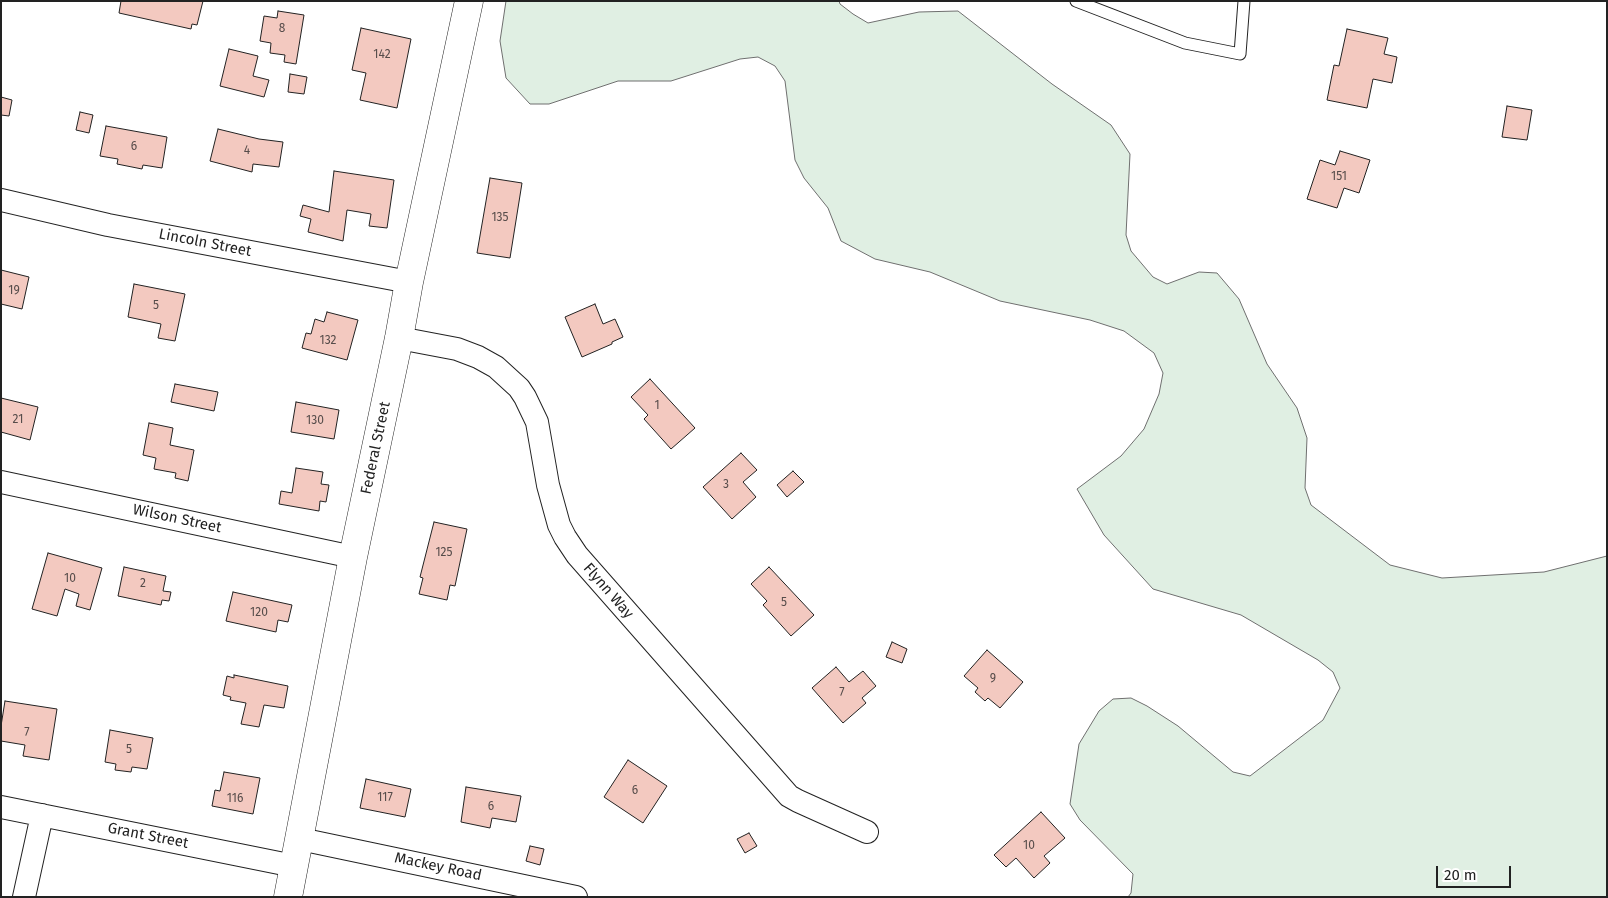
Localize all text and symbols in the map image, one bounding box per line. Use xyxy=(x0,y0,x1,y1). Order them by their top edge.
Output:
house number: 8 xyxy=(279,22,285,36)
house number: 142 xyxy=(373,48,391,62)
house number: 6 xyxy=(131,140,137,154)
house number: 4 xyxy=(244,144,250,158)
house number: 151 xyxy=(1331,170,1347,184)
house number: 135 xyxy=(491,211,509,225)
street label: Lincoln Street xyxy=(157,225,253,261)
house number: 19 xyxy=(8,284,20,298)
house number: 5 xyxy=(153,299,159,313)
house number: 132 xyxy=(319,334,337,348)
house number: 1 xyxy=(654,399,660,413)
street label: Federal Street xyxy=(357,400,395,496)
house number: 21 xyxy=(13,413,23,427)
house number: 130 xyxy=(306,414,324,428)
house number: 3 xyxy=(723,478,729,492)
street label: Wilson Street xyxy=(131,501,223,537)
house number: 125 xyxy=(435,546,453,560)
street label: Flynn Way xyxy=(579,560,637,622)
house number: 10 xyxy=(64,572,76,586)
house number: 2 xyxy=(140,577,146,591)
house number: 5 xyxy=(781,596,787,610)
house number: 120 xyxy=(250,606,268,620)
house number: 9 xyxy=(990,672,996,686)
house number: 7 xyxy=(839,686,845,700)
house number: 7 xyxy=(24,726,30,740)
house number: 5 xyxy=(126,743,132,757)
house number: 6 xyxy=(632,784,638,798)
house number: 117 xyxy=(377,791,393,805)
house number: 116 xyxy=(227,792,243,806)
house number: 6 xyxy=(488,800,494,814)
street label: Grant Street xyxy=(106,819,190,853)
house number: 10 xyxy=(1023,839,1035,853)
street label: Mackey Road xyxy=(393,849,483,885)
scale bar xyxy=(1438,856,1513,888)
text: 20 m xyxy=(1444,866,1477,884)

